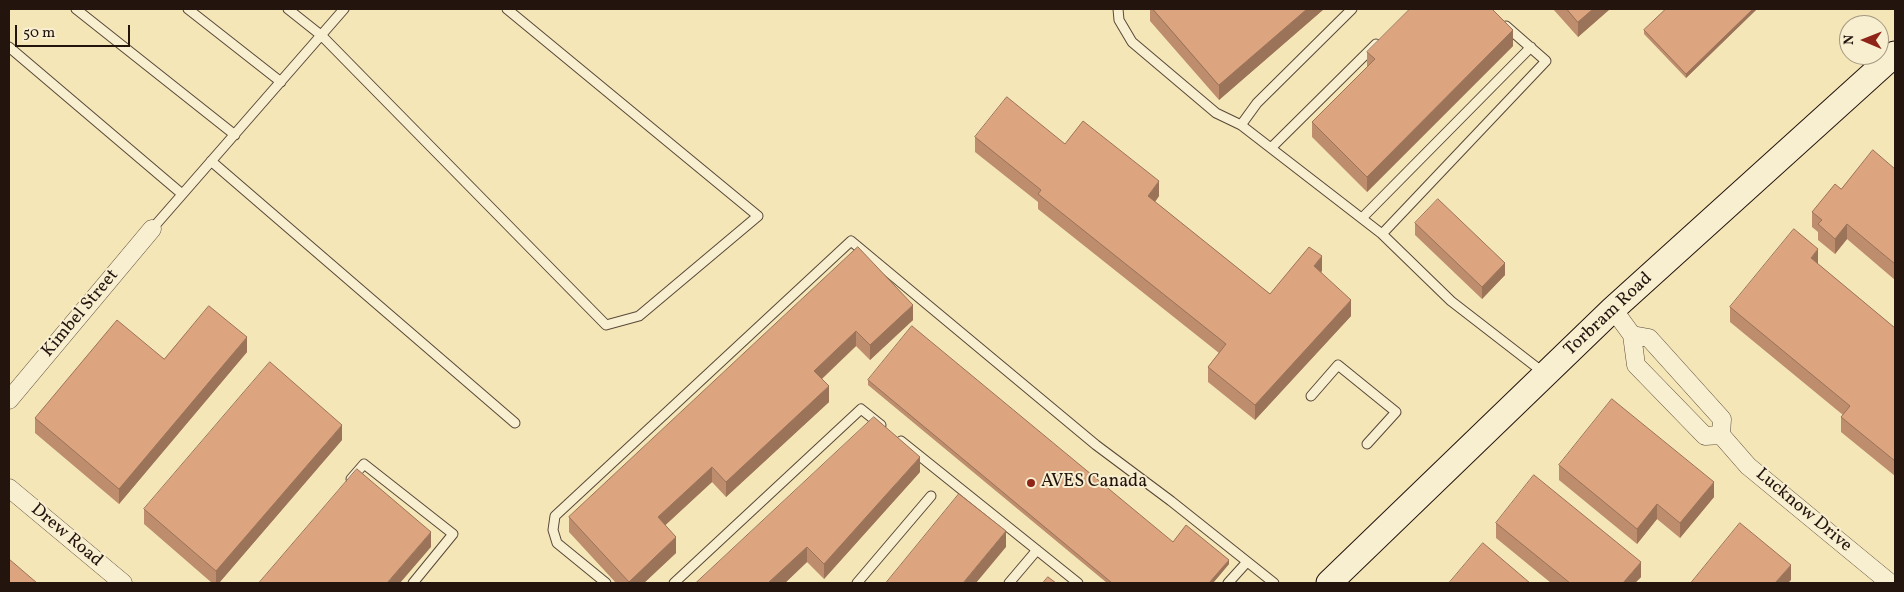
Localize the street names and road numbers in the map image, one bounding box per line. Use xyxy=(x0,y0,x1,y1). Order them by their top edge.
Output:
street label: Kimbel Street xyxy=(38,266,124,362)
street label: Torbram Road xyxy=(1560,269,1658,361)
street label: Lucknow Drive xyxy=(1750,464,1856,558)
street label: Drew Road xyxy=(26,500,106,572)

